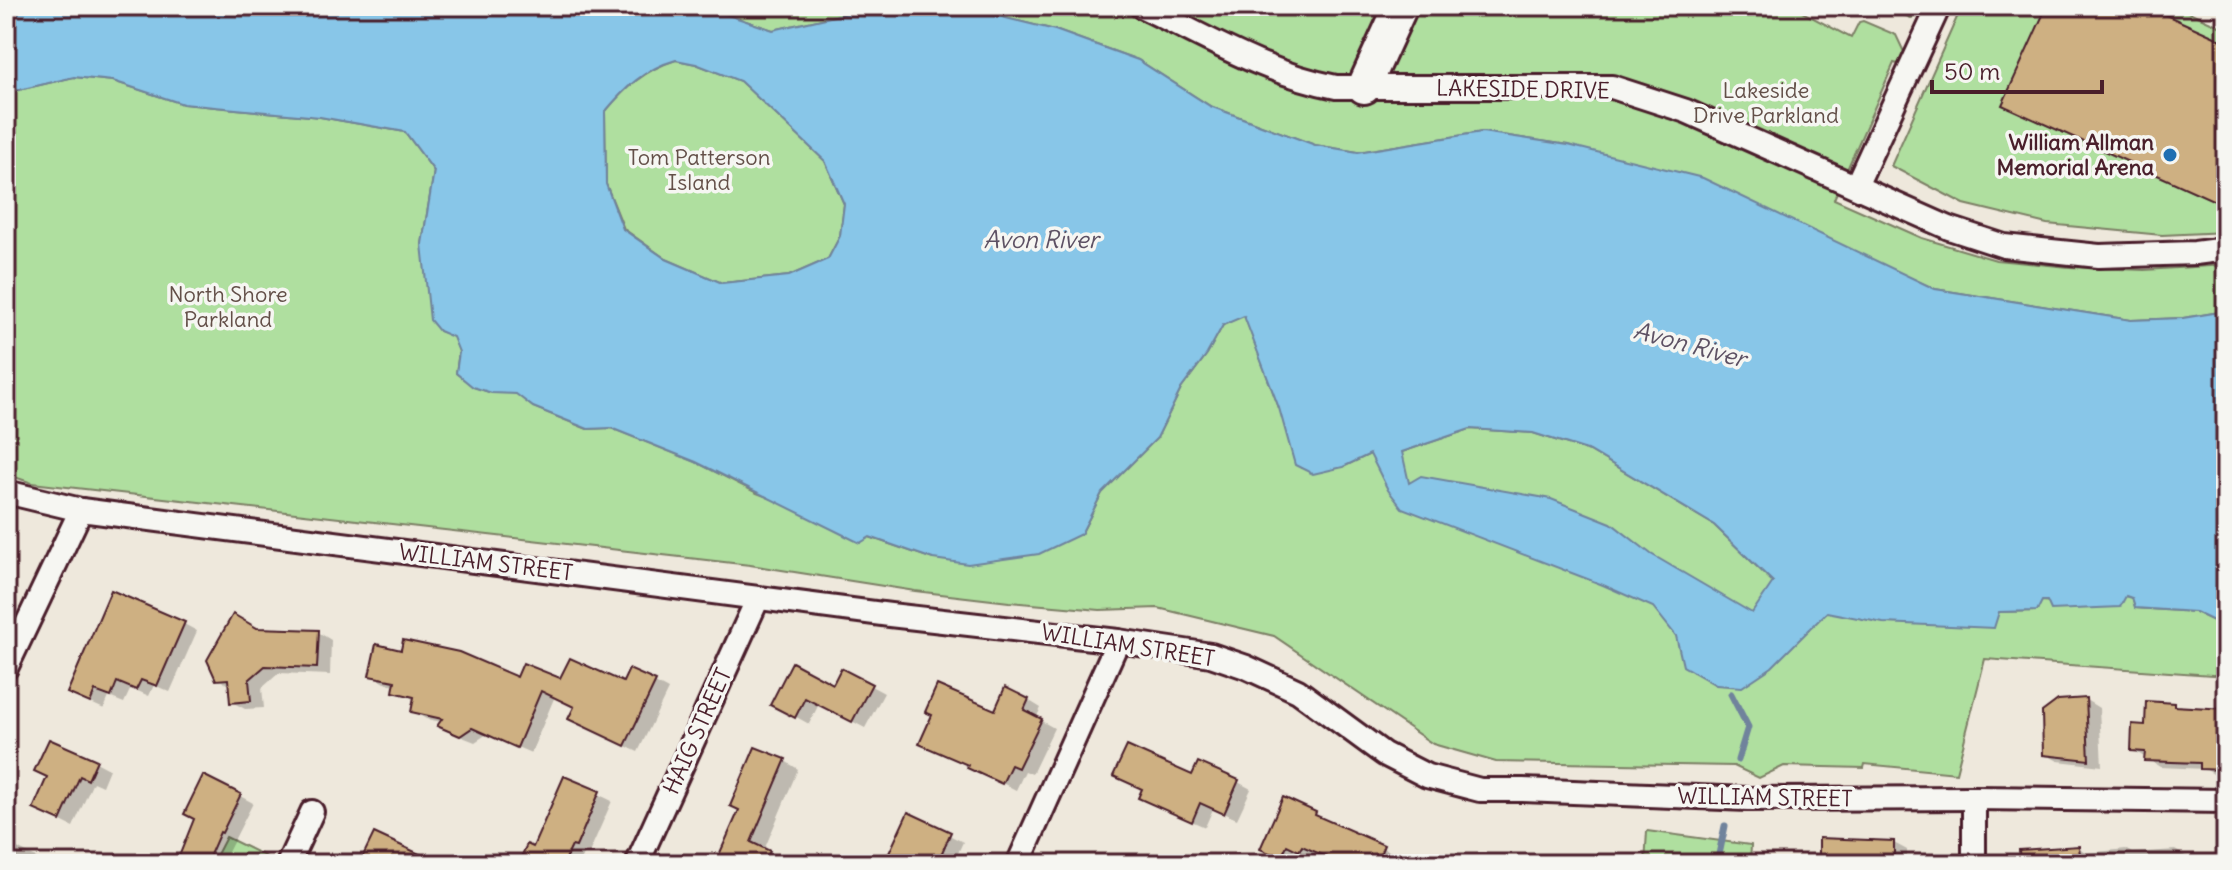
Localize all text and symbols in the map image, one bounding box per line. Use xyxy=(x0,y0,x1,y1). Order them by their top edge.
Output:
scale bar xyxy=(1932,44,2102,94)
text: 50 m xyxy=(1944,56,2000,86)
street label: LAKESIDE DRIVE xyxy=(1436,73,1610,105)
park label: Lakeside Drive Parkland xyxy=(1693,76,1839,129)
place label: William Allman Memorial Arena xyxy=(1997,128,2154,181)
park label: Tom Patterson Island xyxy=(628,143,770,196)
marker: William Allman Memorial Arena xyxy=(2161,146,2179,164)
water label: Avon River xyxy=(983,224,1102,254)
park label: North Shore Parkland xyxy=(168,280,288,333)
water label: Avon River xyxy=(1631,315,1753,374)
street label: WILLIAM STREET xyxy=(397,537,575,587)
street label: WILLIAM STREET xyxy=(1039,617,1217,673)
street label: HAIG STREET xyxy=(657,664,737,798)
street label: WILLIAM STREET xyxy=(1677,781,1853,813)

